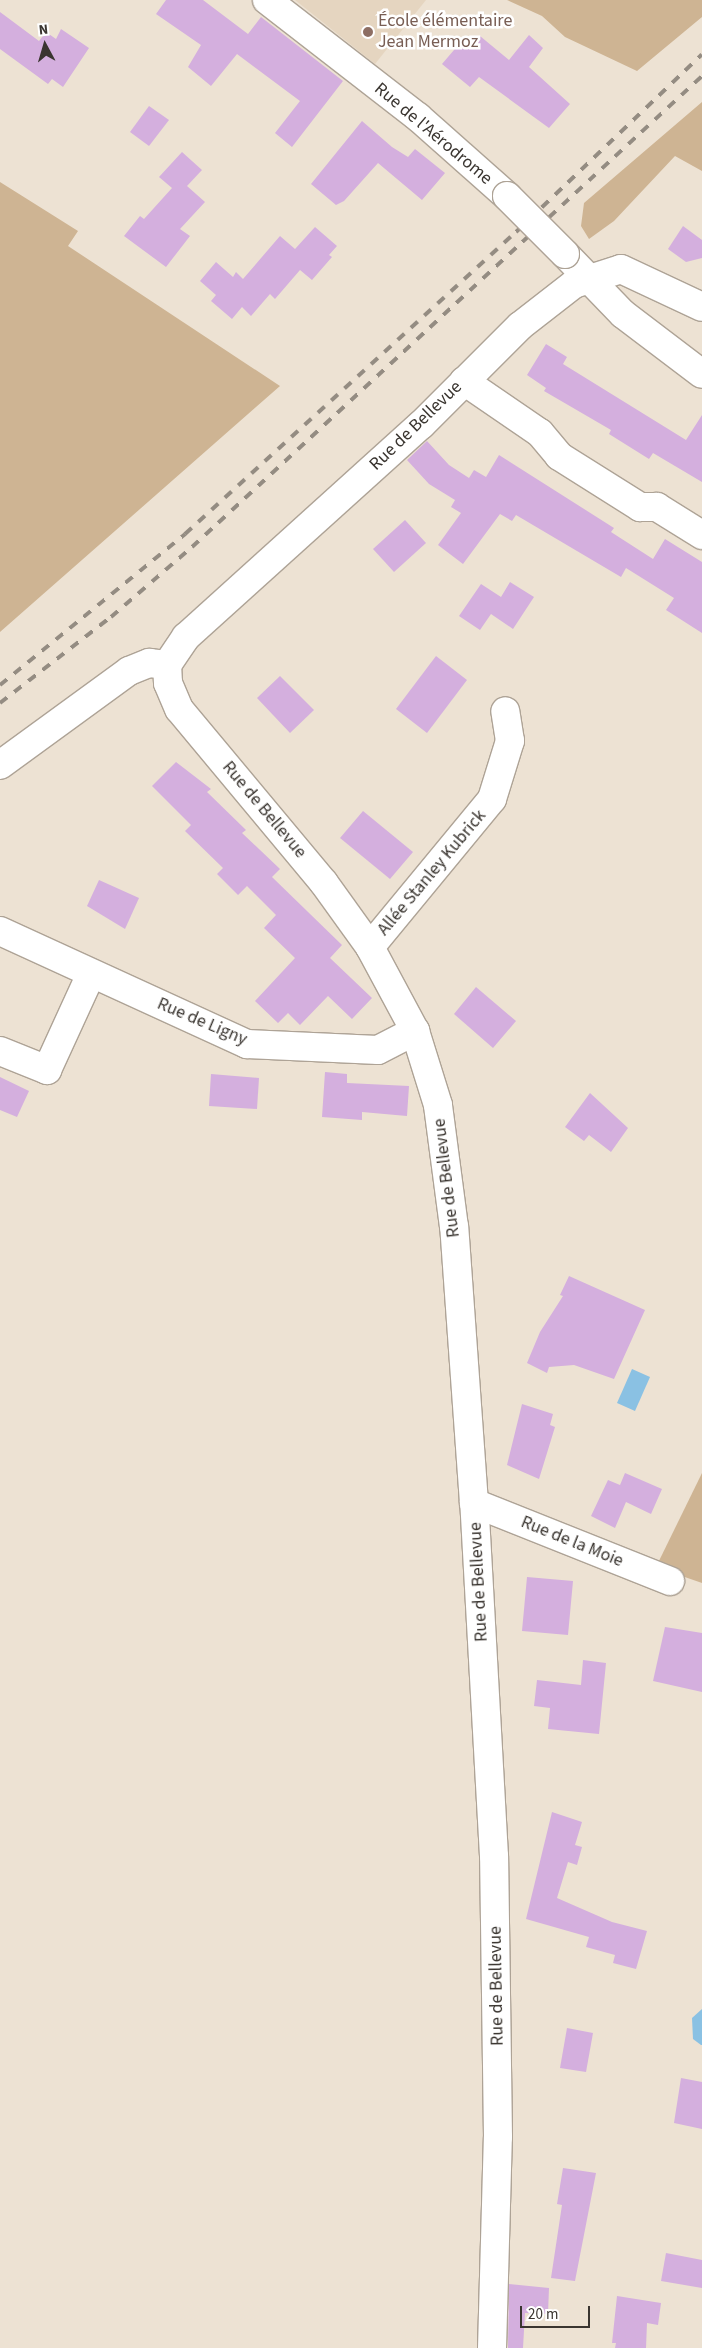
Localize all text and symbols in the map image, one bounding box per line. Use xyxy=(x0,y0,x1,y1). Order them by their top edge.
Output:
place label: École élémentaire Jean Mermoz xyxy=(378,11,512,54)
north arrow xyxy=(20,20,70,70)
text: N xyxy=(38,20,49,41)
marker: École élémentaire Jean Mermoz xyxy=(362,26,374,38)
street label: Rue de l'Aérodrome xyxy=(370,78,496,190)
street label: Rue de Bellevue xyxy=(365,377,467,475)
street label: Rue de Bellevue xyxy=(217,757,311,863)
street label: Allée Stanley Kubrick xyxy=(373,806,491,940)
street label: Rue de Ligny xyxy=(154,993,250,1051)
street label: Rue de Bellevue xyxy=(429,1117,465,1239)
street label: Rue de la Moie xyxy=(518,1512,626,1572)
street label: Rue de Bellevue xyxy=(465,1522,493,1642)
street label: Rue de Bellevue xyxy=(485,1926,509,2046)
scale bar xyxy=(522,2296,592,2328)
text: 20 m xyxy=(528,2304,558,2325)

